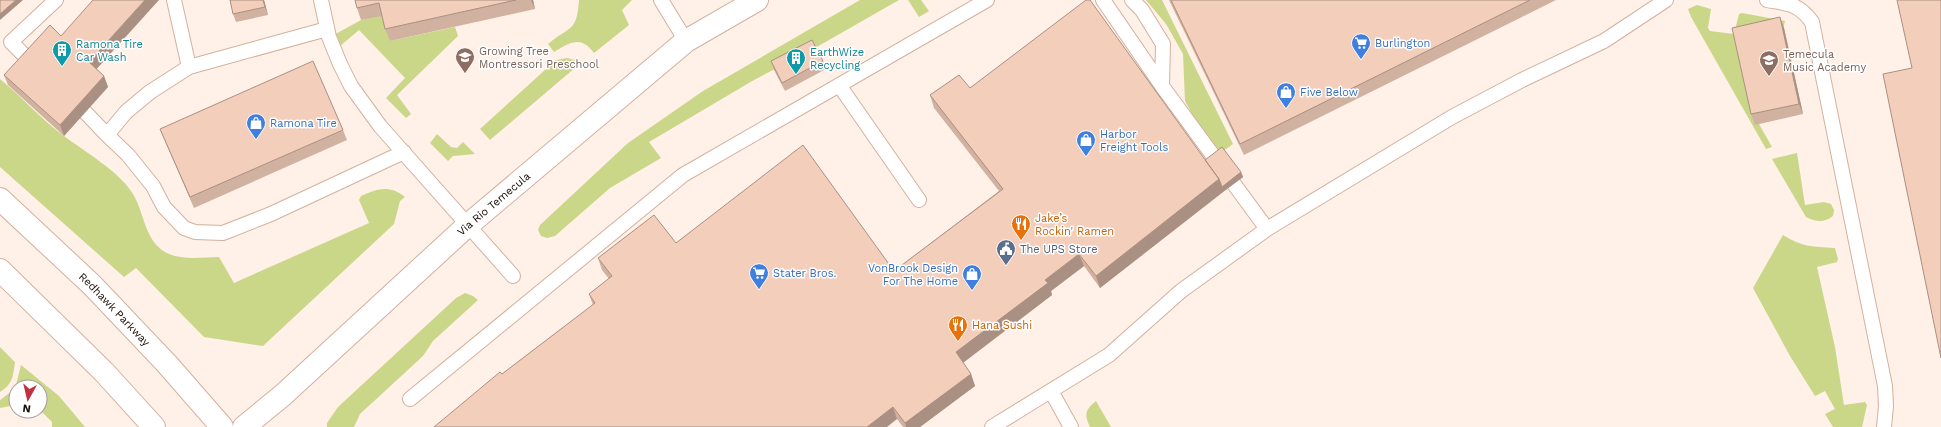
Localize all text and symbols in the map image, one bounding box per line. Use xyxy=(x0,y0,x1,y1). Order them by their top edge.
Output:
supermarket icon: Burlington xyxy=(1350,32,1372,60)
place label: Burlington xyxy=(1375,37,1430,50)
place label: Ramona Tire Car Wash xyxy=(76,38,143,64)
building icon: Ramona Tire Car Wash xyxy=(51,39,73,67)
place label: Growing Tree Montressori Preschool xyxy=(479,45,600,71)
school or university icon: Growing Tree Montressori Preschool xyxy=(454,46,476,74)
place label: EarthWize Recycling xyxy=(810,46,864,72)
building icon: EarthWize Recycling xyxy=(785,47,807,75)
place label: Temecula Music Academy xyxy=(1783,48,1866,74)
school or university icon: Temecula Music Academy xyxy=(1758,49,1780,77)
shop icon: Five Below xyxy=(1275,81,1297,109)
place label: Five Below xyxy=(1300,86,1358,99)
shop icon: Ramona Tire xyxy=(245,112,267,140)
place label: Ramona Tire xyxy=(270,117,337,130)
place label: Harbor Freight Tools xyxy=(1100,128,1168,154)
shop icon: Harbor Freight Tools xyxy=(1075,129,1097,157)
street label: Via Rio Temecula xyxy=(455,169,533,238)
place label: Jake’s Rockin' Ramen xyxy=(1035,212,1114,238)
restaurant icon: Jake’s Rockin' Ramen xyxy=(1010,213,1032,241)
public building icon: The UPS Store xyxy=(995,238,1017,266)
place label: The UPS Store xyxy=(1020,243,1098,256)
supermarket icon: Stater Bros. xyxy=(748,262,770,290)
place label: VonBrook Design For The Home xyxy=(868,262,958,288)
shop icon: VonBrook Design For The Home xyxy=(961,263,983,291)
place label: Stater Bros. xyxy=(773,267,836,280)
street label: Redhawk Parkway xyxy=(76,270,153,349)
restaurant icon: Hana Sushi xyxy=(947,314,969,342)
place label: Hana Sushi xyxy=(972,319,1032,332)
north arrow xyxy=(8,379,48,419)
text: N xyxy=(22,401,32,415)

